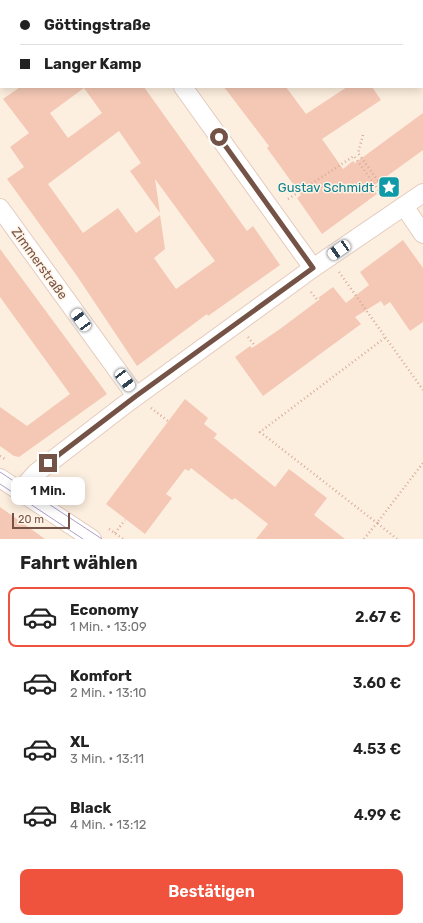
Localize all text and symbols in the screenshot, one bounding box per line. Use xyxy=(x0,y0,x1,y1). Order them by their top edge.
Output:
text: Göttingstraße xyxy=(44,16,151,34)
text: Langer Kamp xyxy=(44,55,141,73)
route start xyxy=(210,128,228,146)
place icon: Gustav Schmidt xyxy=(376,174,402,200)
place label: Gustav Schmidt xyxy=(278,180,374,195)
street label: Zimmerstraße xyxy=(9,225,71,302)
car xyxy=(326,238,352,262)
car xyxy=(69,307,93,333)
car xyxy=(113,367,137,393)
route end xyxy=(39,454,57,472)
callout: 1 Min. xyxy=(11,477,85,505)
text: 1 Min. xyxy=(30,483,66,498)
scale bar xyxy=(12,511,70,530)
text: 20 m xyxy=(18,513,44,526)
text: Fahrt wählen xyxy=(20,552,138,574)
icon: car xyxy=(22,599,58,635)
text: Economy xyxy=(70,601,139,619)
text: 2.67 € xyxy=(355,608,401,626)
text: 1 Min. · 13:09 xyxy=(70,619,147,634)
icon: car xyxy=(22,665,58,701)
text: Komfort xyxy=(70,667,132,685)
text: 3.60 € xyxy=(353,674,401,692)
text: 2 Min. · 13:10 xyxy=(70,685,147,700)
icon: car xyxy=(22,731,58,767)
text: XL xyxy=(70,733,89,751)
text: 4.53 € xyxy=(353,740,401,758)
text: 3 Min. · 13:11 xyxy=(70,751,144,766)
icon: car xyxy=(22,797,58,833)
text: Black xyxy=(70,799,111,817)
text: 4.99 € xyxy=(354,806,401,824)
text: 4 Min. · 13:12 xyxy=(70,817,146,832)
button: Bestätigen xyxy=(20,869,403,915)

